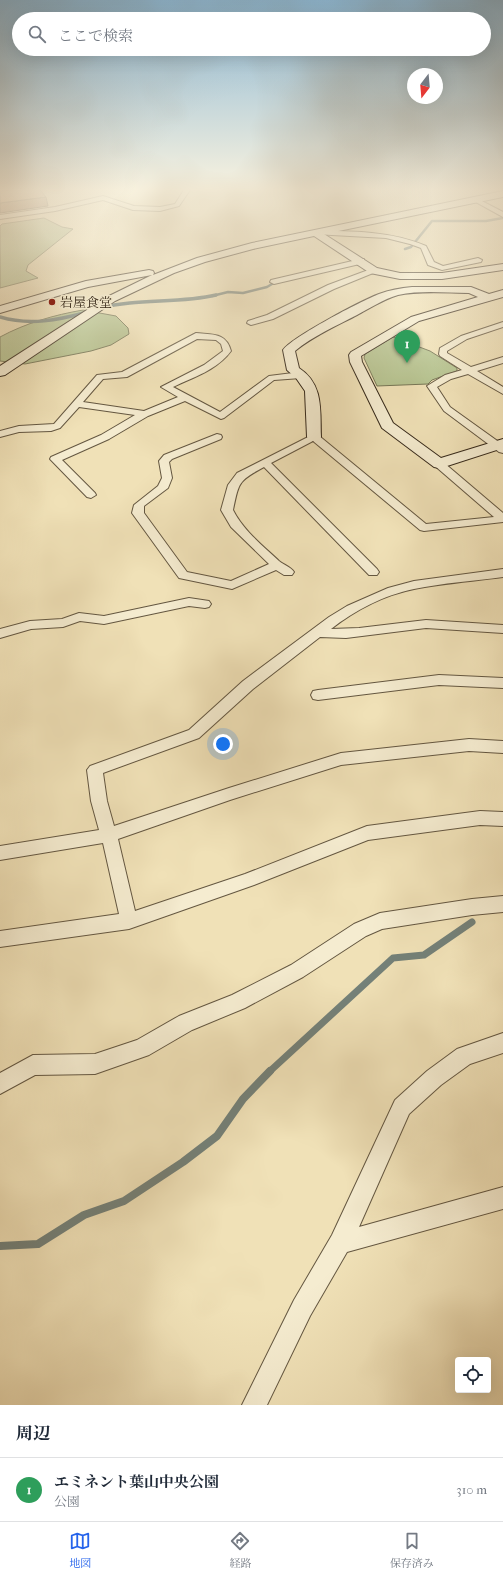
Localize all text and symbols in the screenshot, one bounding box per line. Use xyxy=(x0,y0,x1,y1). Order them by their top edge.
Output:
search box xyxy=(12,12,491,56)
icon: search xyxy=(26,23,48,45)
text: ここで検索 xyxy=(58,27,133,45)
north arrow xyxy=(407,68,443,104)
place label: 岩屋食堂 xyxy=(60,295,112,310)
marker: 岩屋食堂 xyxy=(47,297,57,307)
pin: 1 xyxy=(394,330,420,363)
your location xyxy=(213,734,233,754)
map controls xyxy=(455,1357,491,1393)
button: locate xyxy=(455,1357,491,1393)
text: 周辺 xyxy=(16,1423,50,1443)
text: エミネント葉山中央公園 xyxy=(54,1473,219,1491)
text: 1 xyxy=(27,1482,31,1497)
text: 310 m xyxy=(456,1482,487,1497)
text: 公園 xyxy=(54,1494,80,1509)
tab: 地図 xyxy=(69,1530,91,1570)
tab: 経路 xyxy=(229,1530,251,1570)
tab: 保存済み xyxy=(390,1530,434,1570)

